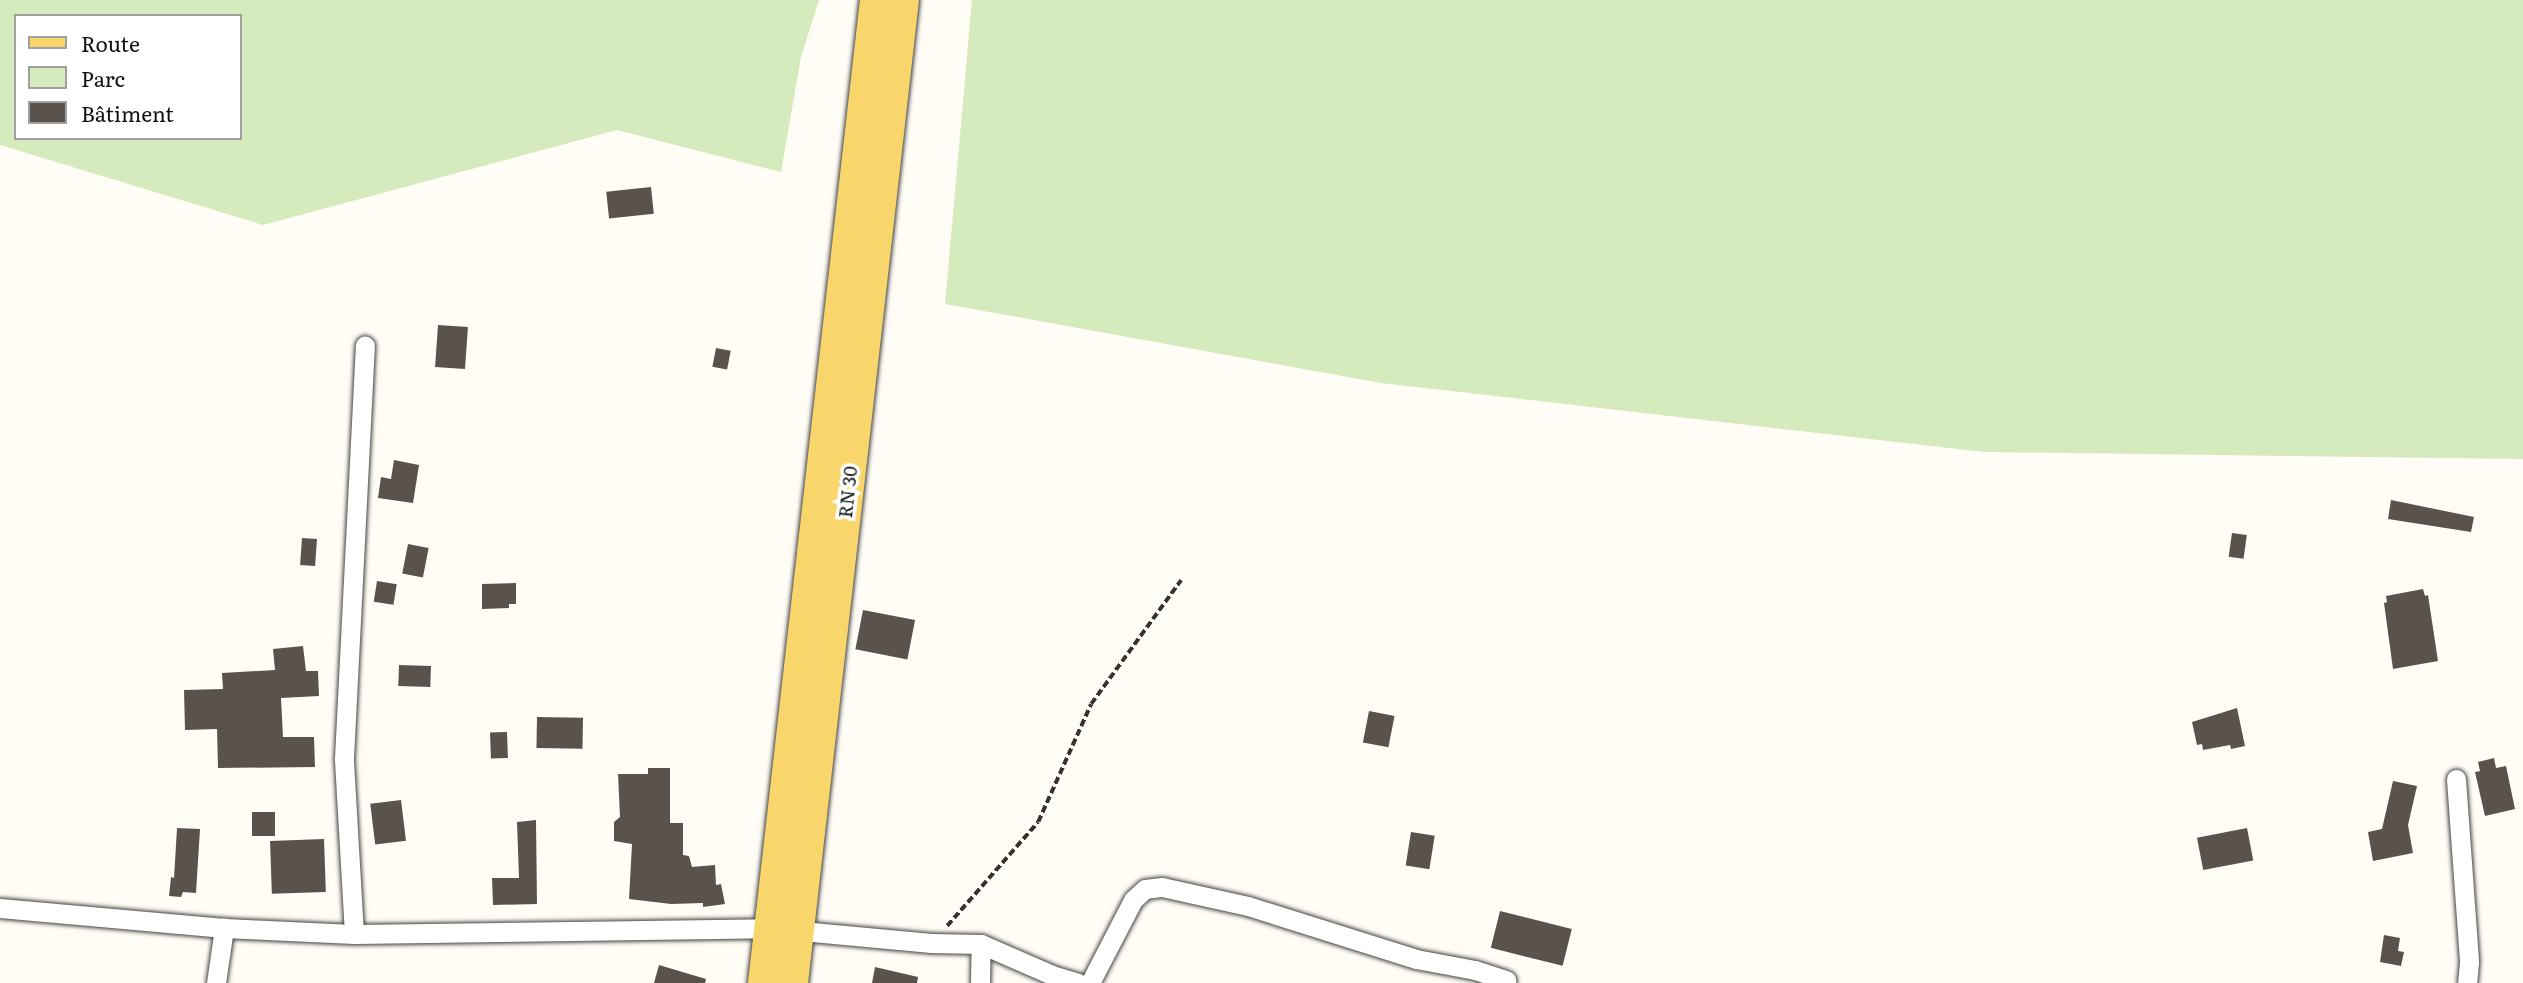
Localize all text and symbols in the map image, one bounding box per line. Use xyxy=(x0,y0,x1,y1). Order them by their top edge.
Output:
legend xyxy=(14,14,242,140)
text: Route xyxy=(81,27,140,58)
text: Parc xyxy=(81,62,125,93)
text: Bâtiment xyxy=(81,97,174,128)
street label: RN 30 xyxy=(835,465,861,519)

